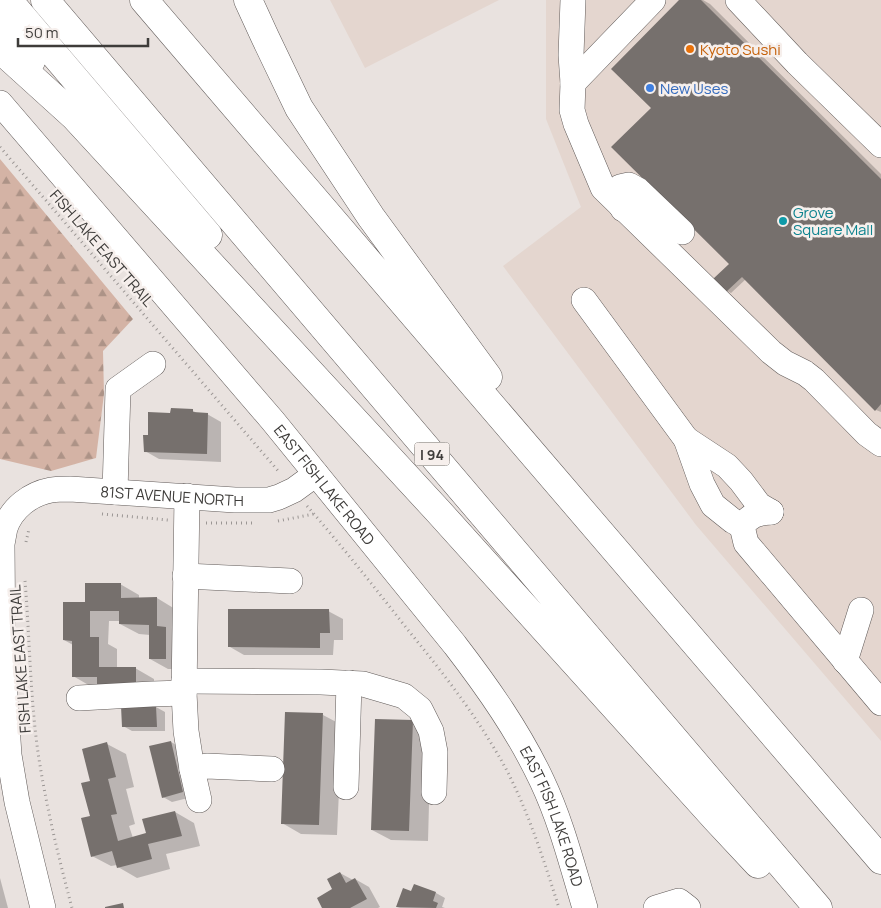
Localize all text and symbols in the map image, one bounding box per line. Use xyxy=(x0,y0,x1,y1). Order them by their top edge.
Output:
scale bar xyxy=(18,15,148,47)
text: 50 m xyxy=(25,22,59,43)
place label: Kyoto Sushi xyxy=(700,39,781,60)
marker: Kyoto Sushi xyxy=(684,43,696,55)
place label: New Uses xyxy=(660,78,728,99)
marker: New Uses xyxy=(644,82,656,94)
street label: FISH LAKE EAST TRAIL xyxy=(45,185,159,311)
place label: Grove Square Mall xyxy=(793,202,873,240)
marker: Grove Square Mall xyxy=(777,215,789,227)
street label: EAST FISH LAKE ROAD xyxy=(269,420,380,549)
road number: I 94 xyxy=(414,442,450,466)
street label: 81ST AVENUE NORTH xyxy=(100,481,244,511)
street label: FISH LAKE EAST TRAIL xyxy=(4,584,36,734)
street label: EAST FISH LAKE ROAD xyxy=(515,742,589,889)

